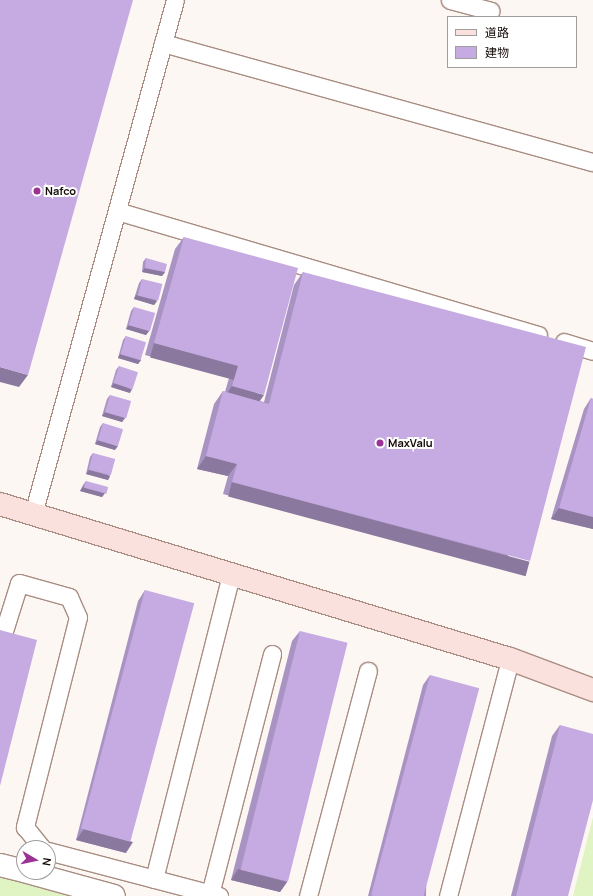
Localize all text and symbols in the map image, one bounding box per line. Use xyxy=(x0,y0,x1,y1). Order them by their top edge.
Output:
legend xyxy=(447,16,577,68)
text: 道路 xyxy=(485,24,509,41)
text: 建物 xyxy=(485,44,509,61)
place label: Nafco xyxy=(45,184,76,198)
marker: Nafco xyxy=(32,186,42,196)
place label: MaxValu xyxy=(388,436,433,450)
marker: MaxValu xyxy=(375,438,385,448)
north arrow xyxy=(16,840,56,880)
text: N xyxy=(39,857,55,867)

